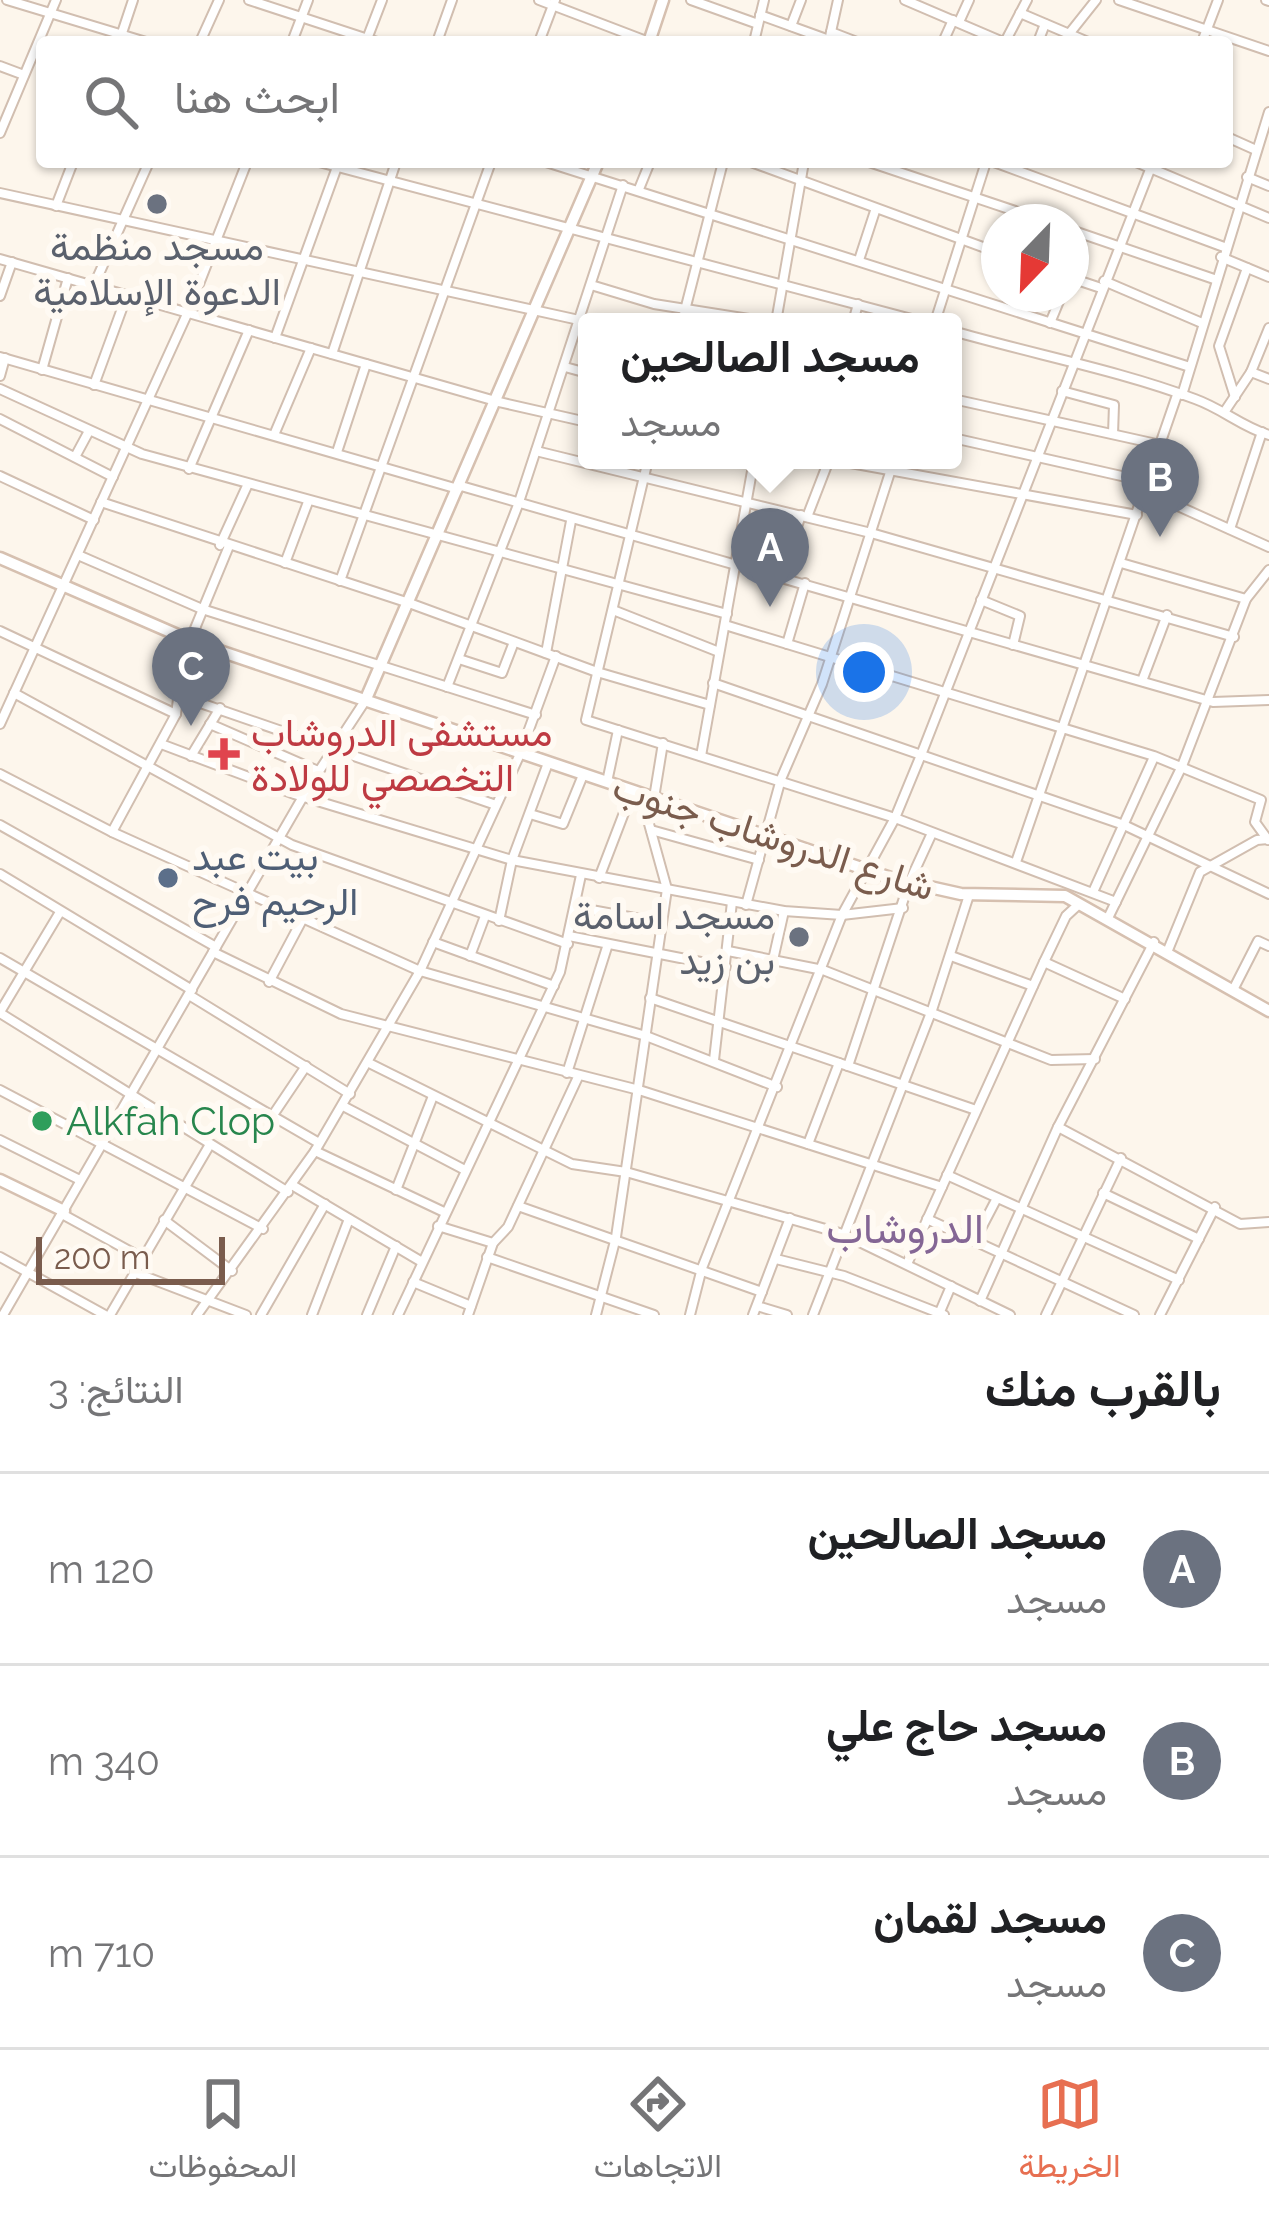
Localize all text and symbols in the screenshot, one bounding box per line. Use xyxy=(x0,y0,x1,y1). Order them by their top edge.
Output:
search box xyxy=(36,36,1233,168)
icon: search xyxy=(78,69,144,135)
text: ابحث هنا xyxy=(174,71,340,124)
marker: مسجد منظمة الدعوة الإسلامية xyxy=(144,191,170,217)
north arrow xyxy=(981,204,1089,312)
place label: مسجد منظمة الدعوة الإسلامية xyxy=(33,223,281,317)
popup xyxy=(578,313,962,469)
text: مسجد الصالحين xyxy=(620,330,920,383)
text: مسجد xyxy=(620,399,721,445)
pin: B xyxy=(1121,438,1199,537)
pin: A xyxy=(731,508,809,607)
pin: C xyxy=(152,627,230,726)
your location xyxy=(834,642,894,702)
place label: مستشفى الدروشاب التخصصي للولادة xyxy=(251,709,552,809)
marker: مستشفى الدروشاب التخصصي للولادة xyxy=(208,738,240,770)
street label: شارع الدروشاب جنوب xyxy=(606,762,941,913)
place label: بيت عبد الرحيم فرح xyxy=(192,833,358,928)
marker: بيت عبد الرحيم فرح xyxy=(155,865,181,891)
place label: مسجد اسامة بن زيد xyxy=(573,892,775,985)
marker: مسجد اسامة بن زيد xyxy=(786,924,812,950)
place label: Alkfah Clop xyxy=(66,1098,275,1144)
marker: Alkfah Clop xyxy=(29,1108,55,1134)
district label: الدروشاب xyxy=(826,1204,984,1255)
scale bar xyxy=(36,1231,225,1284)
text: 200 m xyxy=(54,1238,150,1277)
text: بالقرب منك xyxy=(985,1358,1221,1418)
text: النتائج: 3 xyxy=(48,1366,183,1412)
text: مسجد الصالحين xyxy=(807,1507,1107,1560)
text: 120 m xyxy=(48,1546,155,1592)
text: A xyxy=(1169,1546,1195,1592)
text: مسجد xyxy=(1006,1576,1107,1622)
text: مسجد حاج علي xyxy=(826,1699,1107,1752)
text: 340 m xyxy=(48,1738,160,1784)
text: B xyxy=(1169,1738,1195,1784)
text: مسجد xyxy=(1006,1768,1107,1814)
text: مسجد لقمان xyxy=(873,1891,1107,1944)
text: 710 m xyxy=(48,1930,155,1976)
text: C xyxy=(1169,1930,1195,1976)
text: مسجد xyxy=(1006,1960,1107,2006)
tab: المحفوظات xyxy=(148,2071,297,2195)
tab: الاتجاهات xyxy=(594,2071,722,2195)
tab: الخريطة xyxy=(1019,2071,1121,2195)

